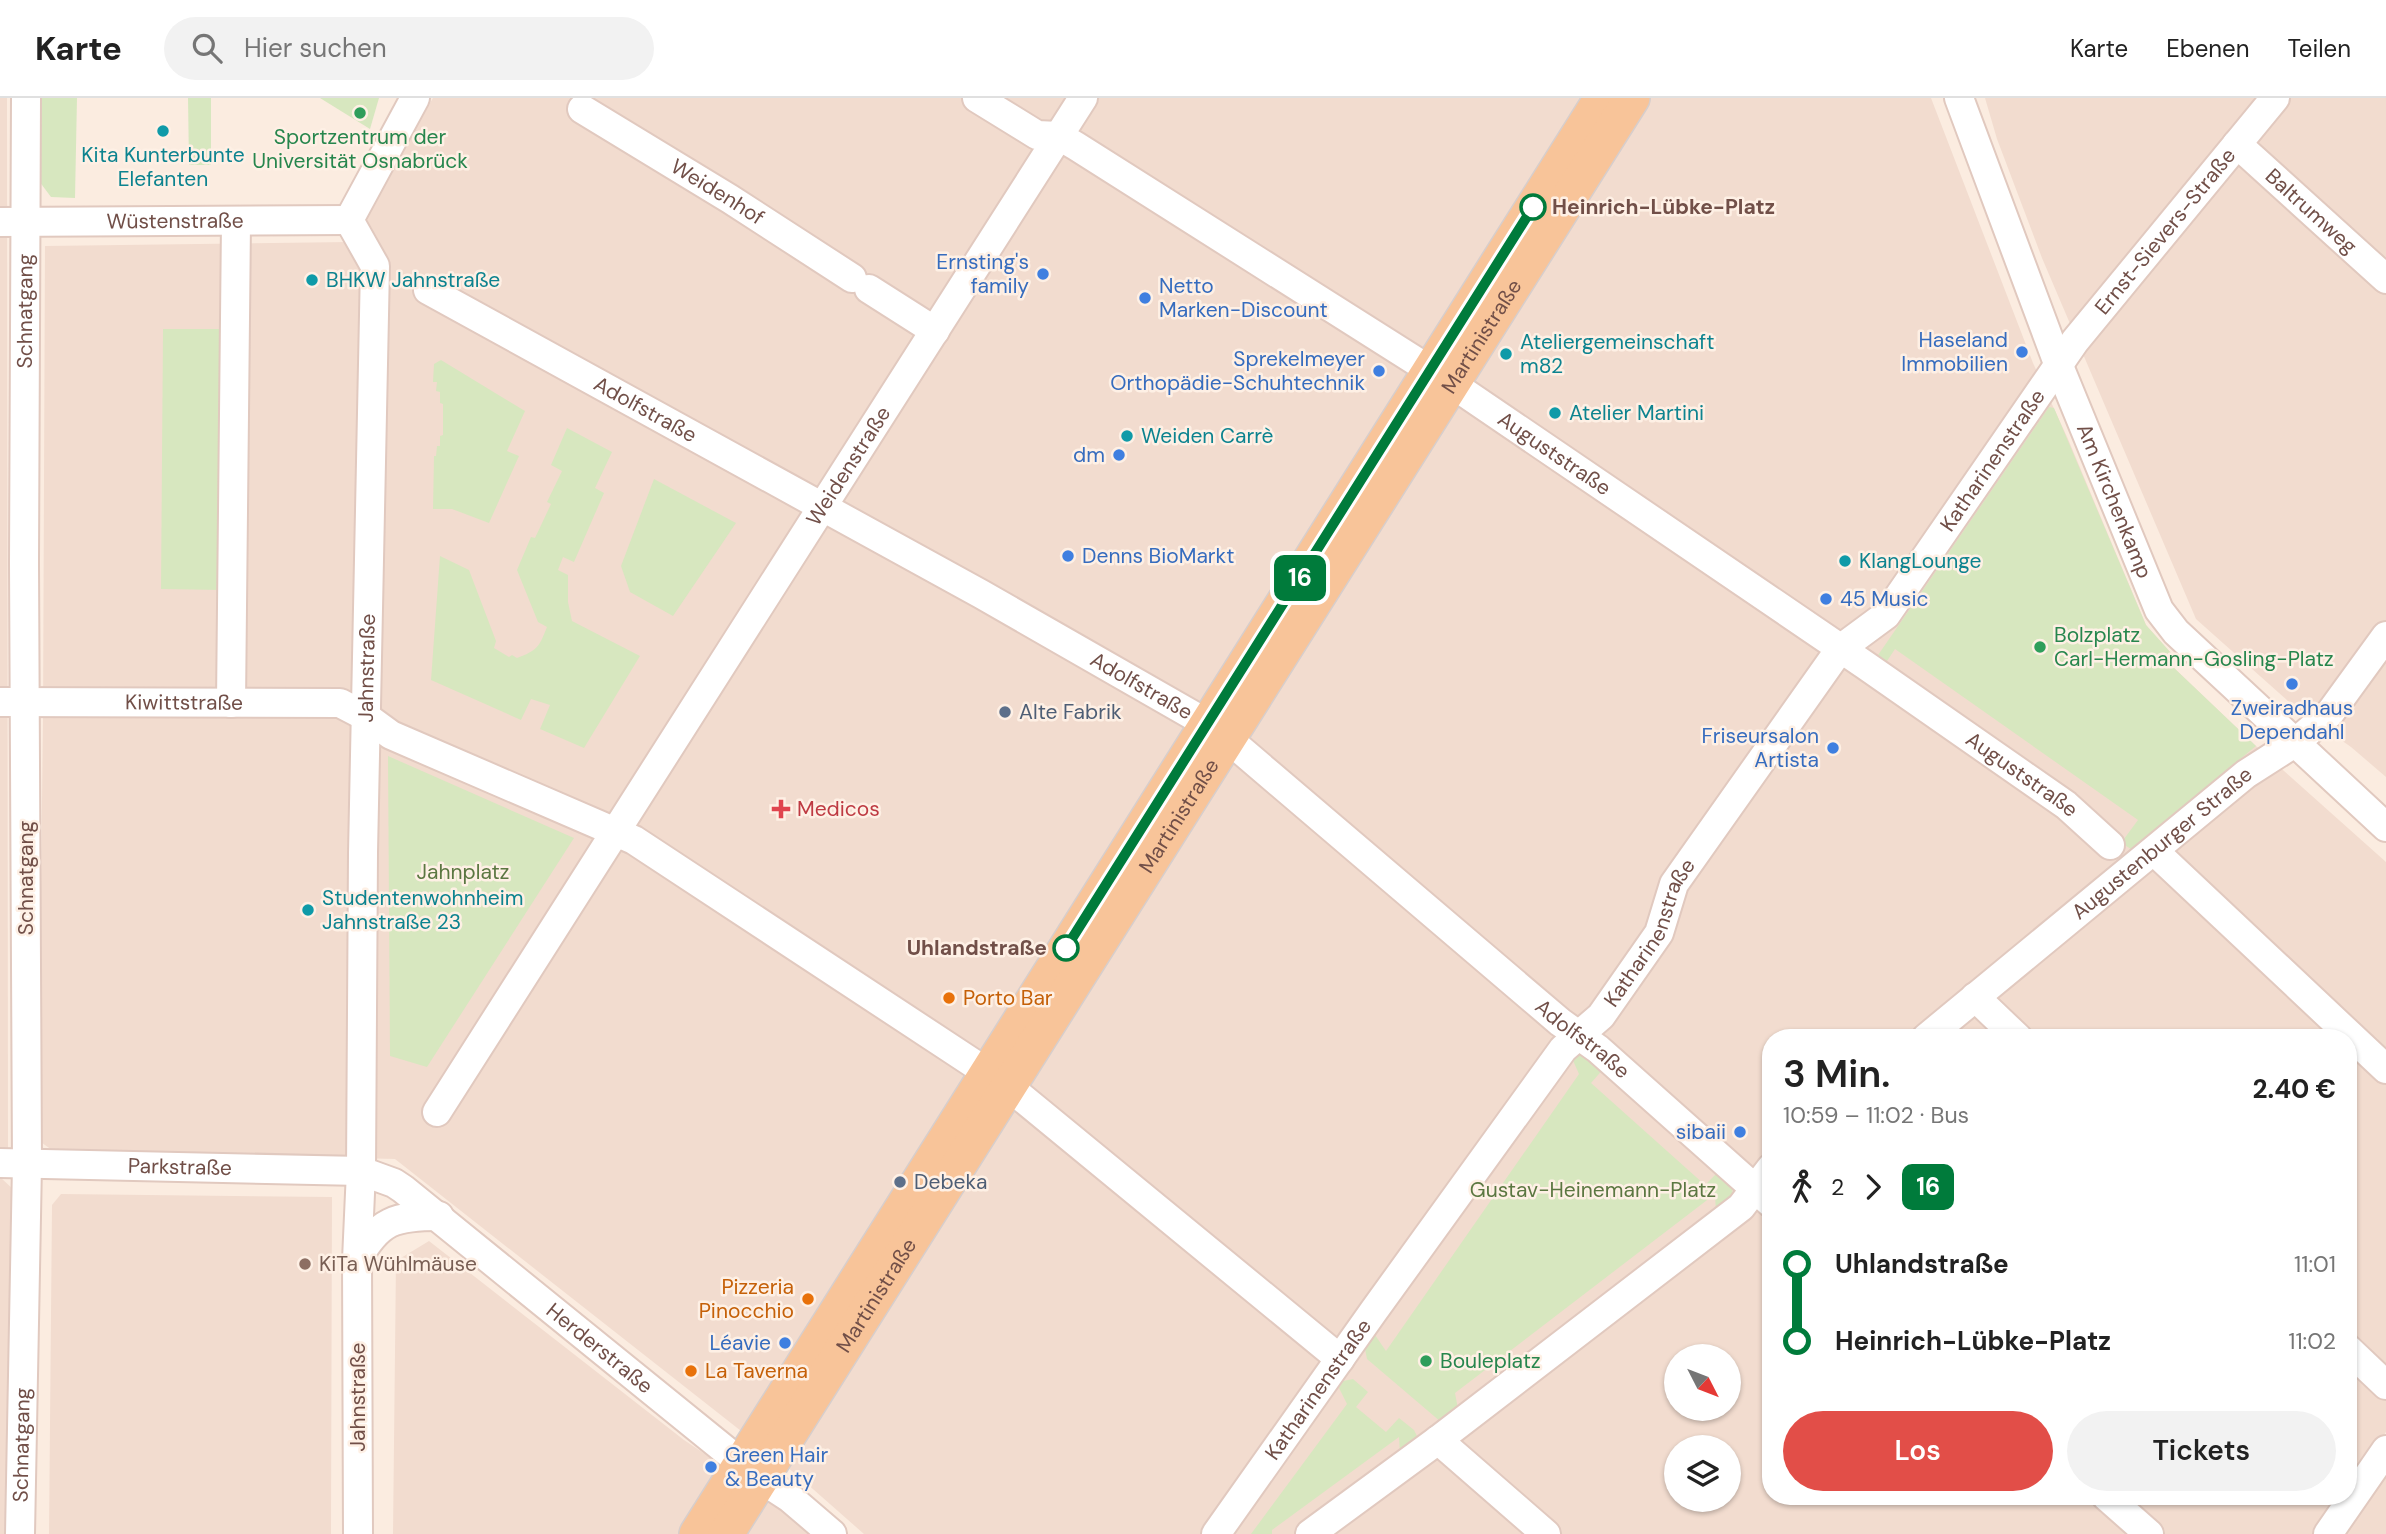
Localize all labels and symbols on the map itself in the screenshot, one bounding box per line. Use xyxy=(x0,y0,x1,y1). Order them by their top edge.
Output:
marker: Sportzentrum der Universität Osnabrück xyxy=(352,105,368,121)
marker: Kita Kunterbunte Elefanten xyxy=(155,123,171,139)
place label: Sportzentrum der Universität Osnabrück xyxy=(252,123,468,175)
place label: Kita Kunterbunte Elefanten xyxy=(81,141,245,193)
street label: Ernst-Sievers-Straße xyxy=(2089,142,2242,320)
street label: Weidenhof xyxy=(666,152,770,232)
street label: Baltrumweg xyxy=(2259,162,2363,260)
place label: Heinrich-Lübke-Platz xyxy=(1552,193,1775,221)
marker: Heinrich-Lübke-Platz xyxy=(1520,194,1546,220)
street label: Wüstenstraße xyxy=(106,207,244,235)
place label: Ernsting's family xyxy=(936,248,1029,300)
street label: Schnatgang xyxy=(11,253,39,368)
place label: BHKW Jahnstraße xyxy=(326,266,500,294)
marker: Ernsting's family xyxy=(1035,266,1051,282)
marker: BHKW Jahnstraße xyxy=(304,272,320,288)
place label: Netto Marken-Discount xyxy=(1159,272,1328,324)
street label: Martinistraße xyxy=(1435,274,1528,399)
marker: Netto Marken-Discount xyxy=(1137,290,1153,306)
place label: Haseland Immobilien xyxy=(1901,326,2008,378)
place label: Ateliergemeinschaft m82 xyxy=(1520,328,1714,380)
marker: Haseland Immobilien xyxy=(2014,344,2030,360)
place label: Sprekelmeyer Orthopädie-Schuhtechnik xyxy=(1110,345,1365,397)
marker: Ateliergemeinschaft m82 xyxy=(1498,346,1514,362)
marker: Sprekelmeyer Orthopädie-Schuhtechnik xyxy=(1371,363,1387,379)
street label: Adolfstraße xyxy=(589,370,702,449)
street label: Katharinenstraße xyxy=(1934,384,2052,537)
place label: Atelier Martini xyxy=(1569,399,1704,427)
street label: Weidenstraße xyxy=(800,401,897,531)
street label: Auguststraße xyxy=(1492,405,1616,502)
marker: Atelier Martini xyxy=(1547,405,1563,421)
street label: Am Kirchenkamp xyxy=(2070,419,2159,583)
place label: Weiden Carrè xyxy=(1141,422,1274,450)
marker: Weiden Carrè xyxy=(1119,428,1135,444)
place label: dm xyxy=(1073,441,1105,469)
marker: dm xyxy=(1111,447,1127,463)
place label: Denns BioMarkt xyxy=(1082,542,1234,570)
place label: KlangLounge xyxy=(1859,547,1982,575)
marker: Denns BioMarkt xyxy=(1060,548,1076,564)
marker: KlangLounge xyxy=(1837,553,1853,569)
line badge: 16 xyxy=(1268,555,1332,601)
place label: 45 Music xyxy=(1840,585,1928,613)
marker: 45 Music xyxy=(1818,591,1834,607)
street label: Jahnstraße xyxy=(352,613,382,723)
place label: Bolzplatz Carl-Hermann-Gosling-Platz xyxy=(2054,621,2334,673)
marker: Bolzplatz Carl-Hermann-Gosling-Platz xyxy=(2032,639,2048,655)
street label: Adolfstraße xyxy=(1085,646,1198,726)
marker: Zweiradhaus Dependahl xyxy=(2284,676,2300,692)
street label: Kiwittstraße xyxy=(125,688,243,717)
place label: Zweiradhaus Dependahl xyxy=(2231,694,2353,746)
place label: Alte Fabrik xyxy=(1019,698,1122,726)
marker: Alte Fabrik xyxy=(997,704,1013,720)
place label: Friseursalon Artista xyxy=(1702,722,1819,774)
street label: Auguststraße xyxy=(1960,725,2084,823)
marker: Friseursalon Artista xyxy=(1825,740,1841,756)
street label: Martinistraße xyxy=(1132,753,1226,879)
street label: Augustenburger Straße xyxy=(2066,760,2258,926)
place label: Medicos xyxy=(797,795,880,823)
marker: Medicos xyxy=(771,799,791,819)
street label: Schnatgang xyxy=(12,820,40,935)
street label: Katharinenstraße xyxy=(1598,853,1702,1013)
park label: Jahnplatz xyxy=(417,858,509,886)
place label: Studentenwohnheim Jahnstraße 23 xyxy=(322,884,523,936)
marker: Studentenwohnheim Jahnstraße 23 xyxy=(300,902,316,918)
place label: Uhlandstraße xyxy=(907,934,1047,962)
marker: Uhlandstraße xyxy=(1053,935,1079,961)
place label: Porto Bar xyxy=(963,984,1053,1012)
marker: Porto Bar xyxy=(941,990,957,1006)
street label: Adolfstraße xyxy=(1529,993,1636,1085)
place label: sibaii xyxy=(1676,1118,1726,1146)
marker: sibaii xyxy=(1732,1124,1748,1140)
street label: Parkstraße xyxy=(128,1152,232,1182)
place label: Debeka xyxy=(914,1168,987,1196)
marker: Debeka xyxy=(892,1174,908,1190)
park label: Gustav-Heinemann-Platz xyxy=(1470,1176,1716,1204)
street label: Martinistraße xyxy=(830,1233,923,1358)
place label: KiTa Wühlmäuse xyxy=(319,1250,477,1278)
marker: KiTa Wühlmäuse xyxy=(297,1256,313,1272)
place label: Pizzeria Pinocchio xyxy=(699,1273,794,1325)
marker: Pizzeria Pinocchio xyxy=(800,1291,816,1307)
street label: Herderstraße xyxy=(540,1297,659,1400)
street label: Katharinenstraße xyxy=(1259,1313,1378,1466)
place label: Léavie xyxy=(709,1329,771,1357)
marker: Léavie xyxy=(777,1335,793,1351)
street label: Jahnstraße xyxy=(344,1342,372,1452)
north arrow xyxy=(1664,1344,1741,1421)
place label: Bouleplatz xyxy=(1440,1347,1541,1375)
marker: Bouleplatz xyxy=(1418,1353,1434,1369)
place label: La Taverna xyxy=(705,1357,808,1385)
marker: La Taverna xyxy=(683,1363,699,1379)
street label: Schnatgang xyxy=(7,1387,37,1503)
place label: Green Hair & Beauty xyxy=(725,1441,829,1493)
marker: Green Hair & Beauty xyxy=(703,1459,719,1475)

